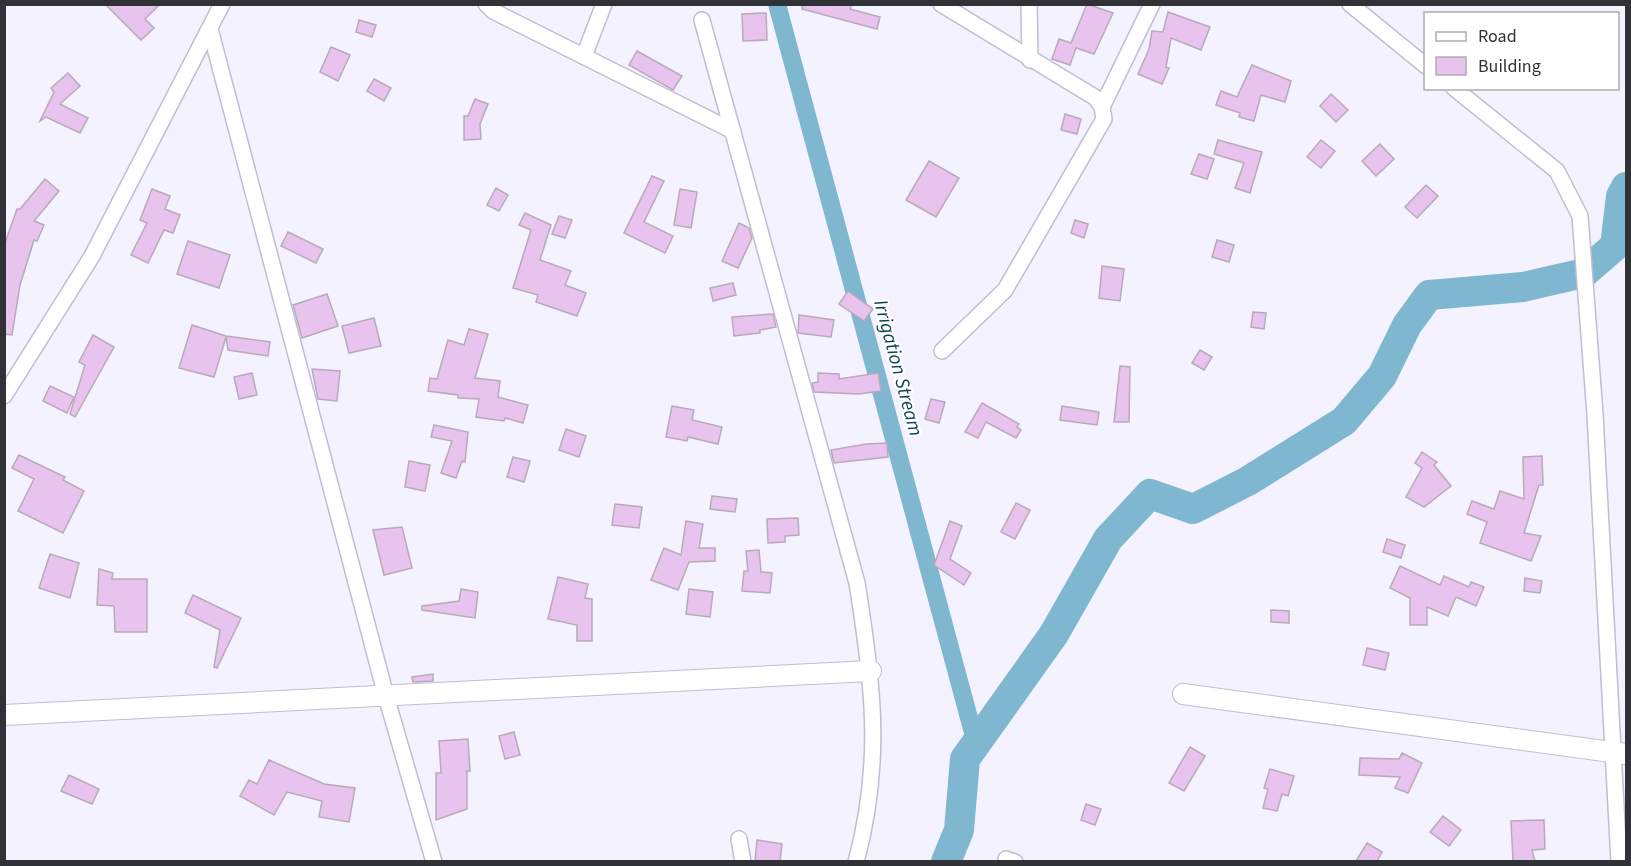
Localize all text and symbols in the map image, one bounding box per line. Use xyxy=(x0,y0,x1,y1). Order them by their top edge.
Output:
legend xyxy=(1424,12,1619,90)
text: Road xyxy=(1478,24,1517,49)
text: Building xyxy=(1478,54,1541,79)
water label: Irrigation Stream xyxy=(866,297,930,439)

